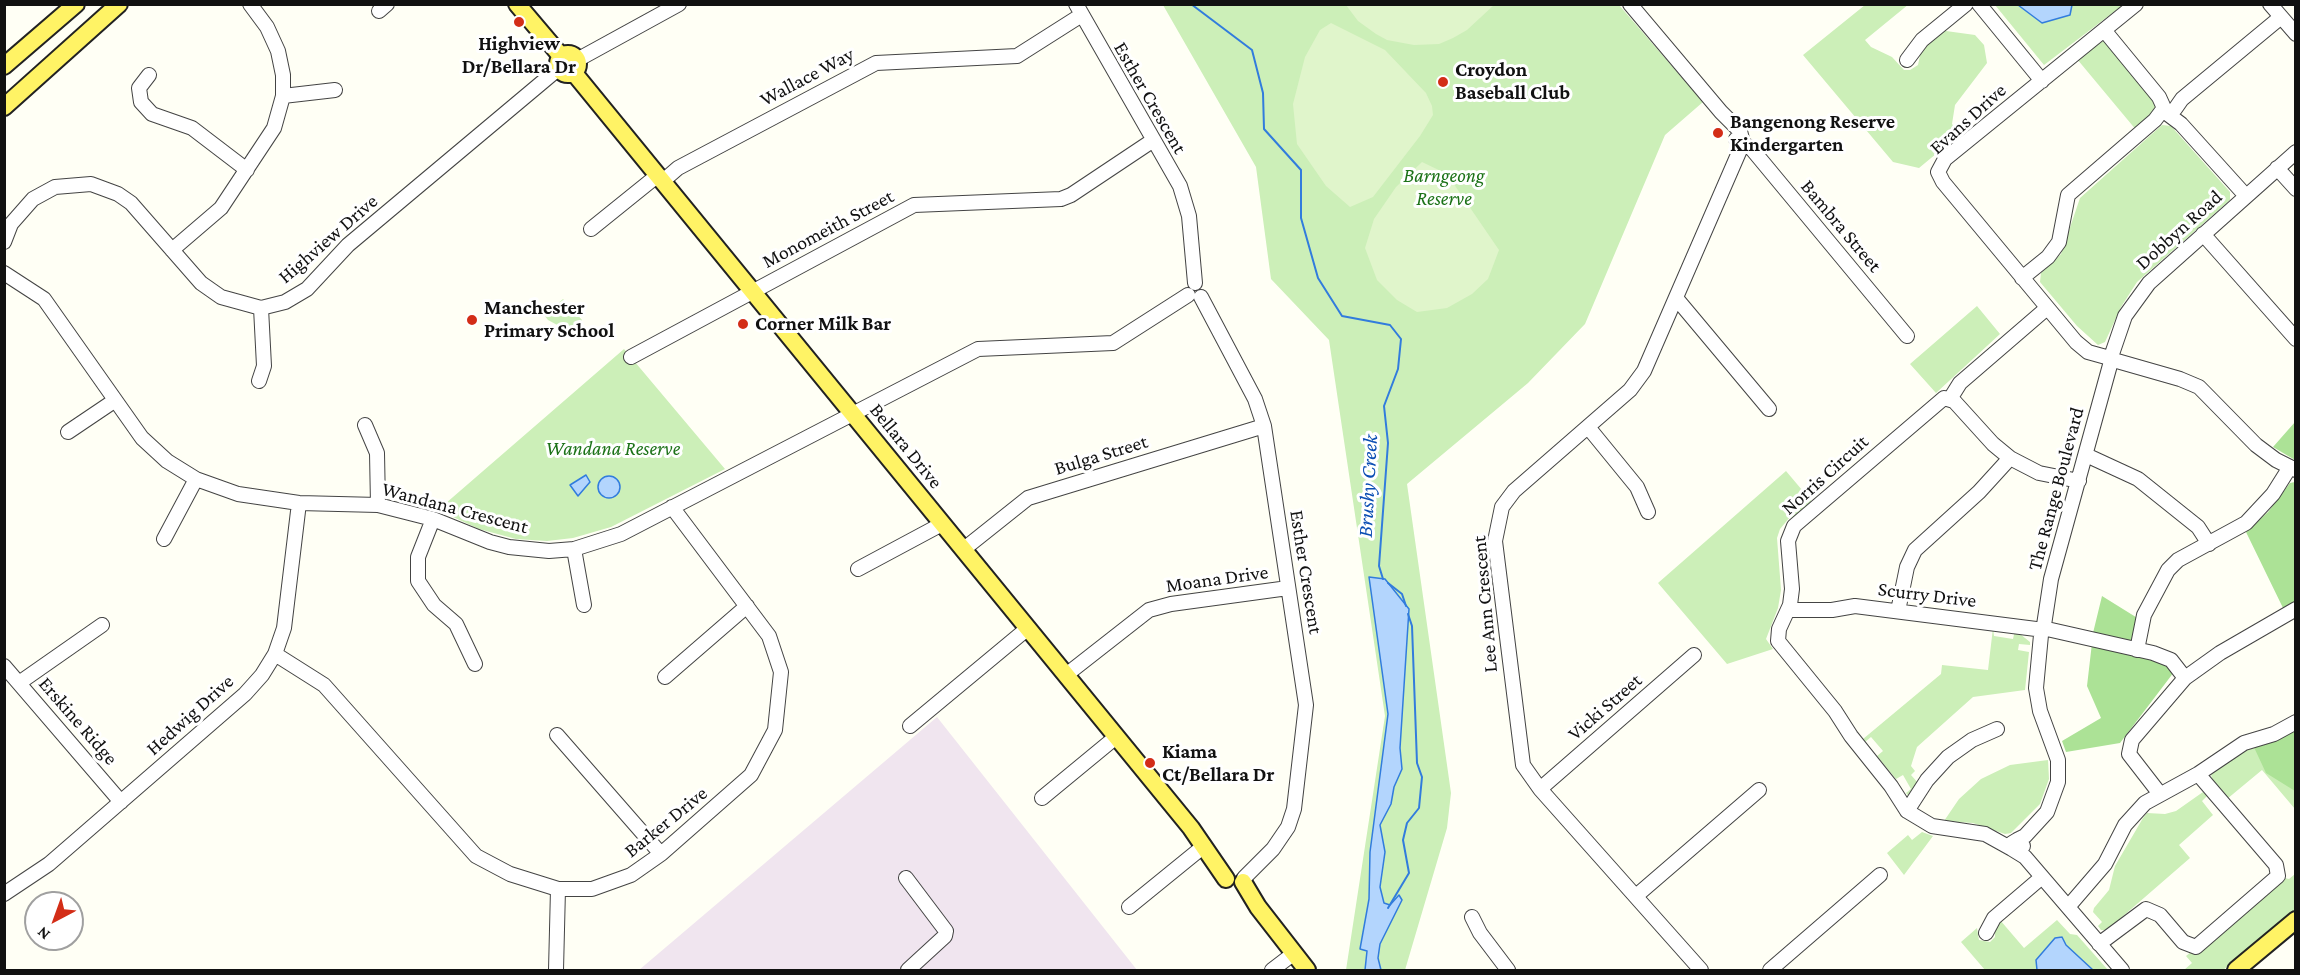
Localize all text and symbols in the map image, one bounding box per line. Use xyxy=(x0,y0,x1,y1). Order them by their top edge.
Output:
marker: Highview Dr/Bellara Dr xyxy=(512,15,526,29)
place label: Highview Dr/Bellara Dr xyxy=(462,32,576,79)
street label: Esther Crescent xyxy=(1108,38,1192,158)
street label: Wallace Way xyxy=(756,42,858,112)
place label: Croydon Baseball Club xyxy=(1455,58,1570,105)
marker: Croydon Baseball Club xyxy=(1436,75,1450,89)
street label: Evans Drive xyxy=(1925,78,2011,160)
place label: Bangenong Reserve Kindergarten xyxy=(1730,110,1895,157)
marker: Bangenong Reserve Kindergarten xyxy=(1711,126,1725,140)
park label: Barngeong Reserve xyxy=(1403,164,1485,211)
street label: Bambra Street xyxy=(1795,175,1887,277)
street label: Monomeith Street xyxy=(758,184,898,274)
street label: Dobbyn Road xyxy=(2131,185,2227,275)
street label: Highview Drive xyxy=(273,189,383,289)
place label: Manchester Primary School xyxy=(484,296,614,343)
place label: Corner Milk Bar xyxy=(755,312,891,336)
marker: Manchester Primary School xyxy=(465,313,479,327)
marker: Corner Milk Bar xyxy=(736,317,750,331)
street label: Bellara Drive xyxy=(864,399,948,493)
street label: The Range Boulevard xyxy=(2023,405,2089,573)
street label: Bulga Street xyxy=(1051,429,1151,481)
street label: Norris Circuit xyxy=(1777,430,1873,520)
water label: Brushy Creek xyxy=(1353,434,1383,538)
park label: Wandana Reserve xyxy=(546,437,680,461)
street label: Wandana Crescent xyxy=(379,477,531,539)
street label: Esther Crescent xyxy=(1284,508,1328,636)
street label: Lee Ann Crescent xyxy=(1467,535,1503,673)
street label: Moana Drive xyxy=(1164,560,1270,598)
street label: Scurry Drive xyxy=(1876,577,1978,613)
street label: Vicki Street xyxy=(1563,668,1647,746)
street label: Hedwig Drive xyxy=(141,670,239,760)
street label: Erskine Ridge xyxy=(33,672,123,770)
place label: Kiama Ct/Bellara Dr xyxy=(1162,740,1275,787)
marker: Kiama Ct/Bellara Dr xyxy=(1143,756,1157,770)
street label: Barker Drive xyxy=(620,781,712,863)
north arrow xyxy=(24,891,84,951)
text: N xyxy=(33,923,53,943)

